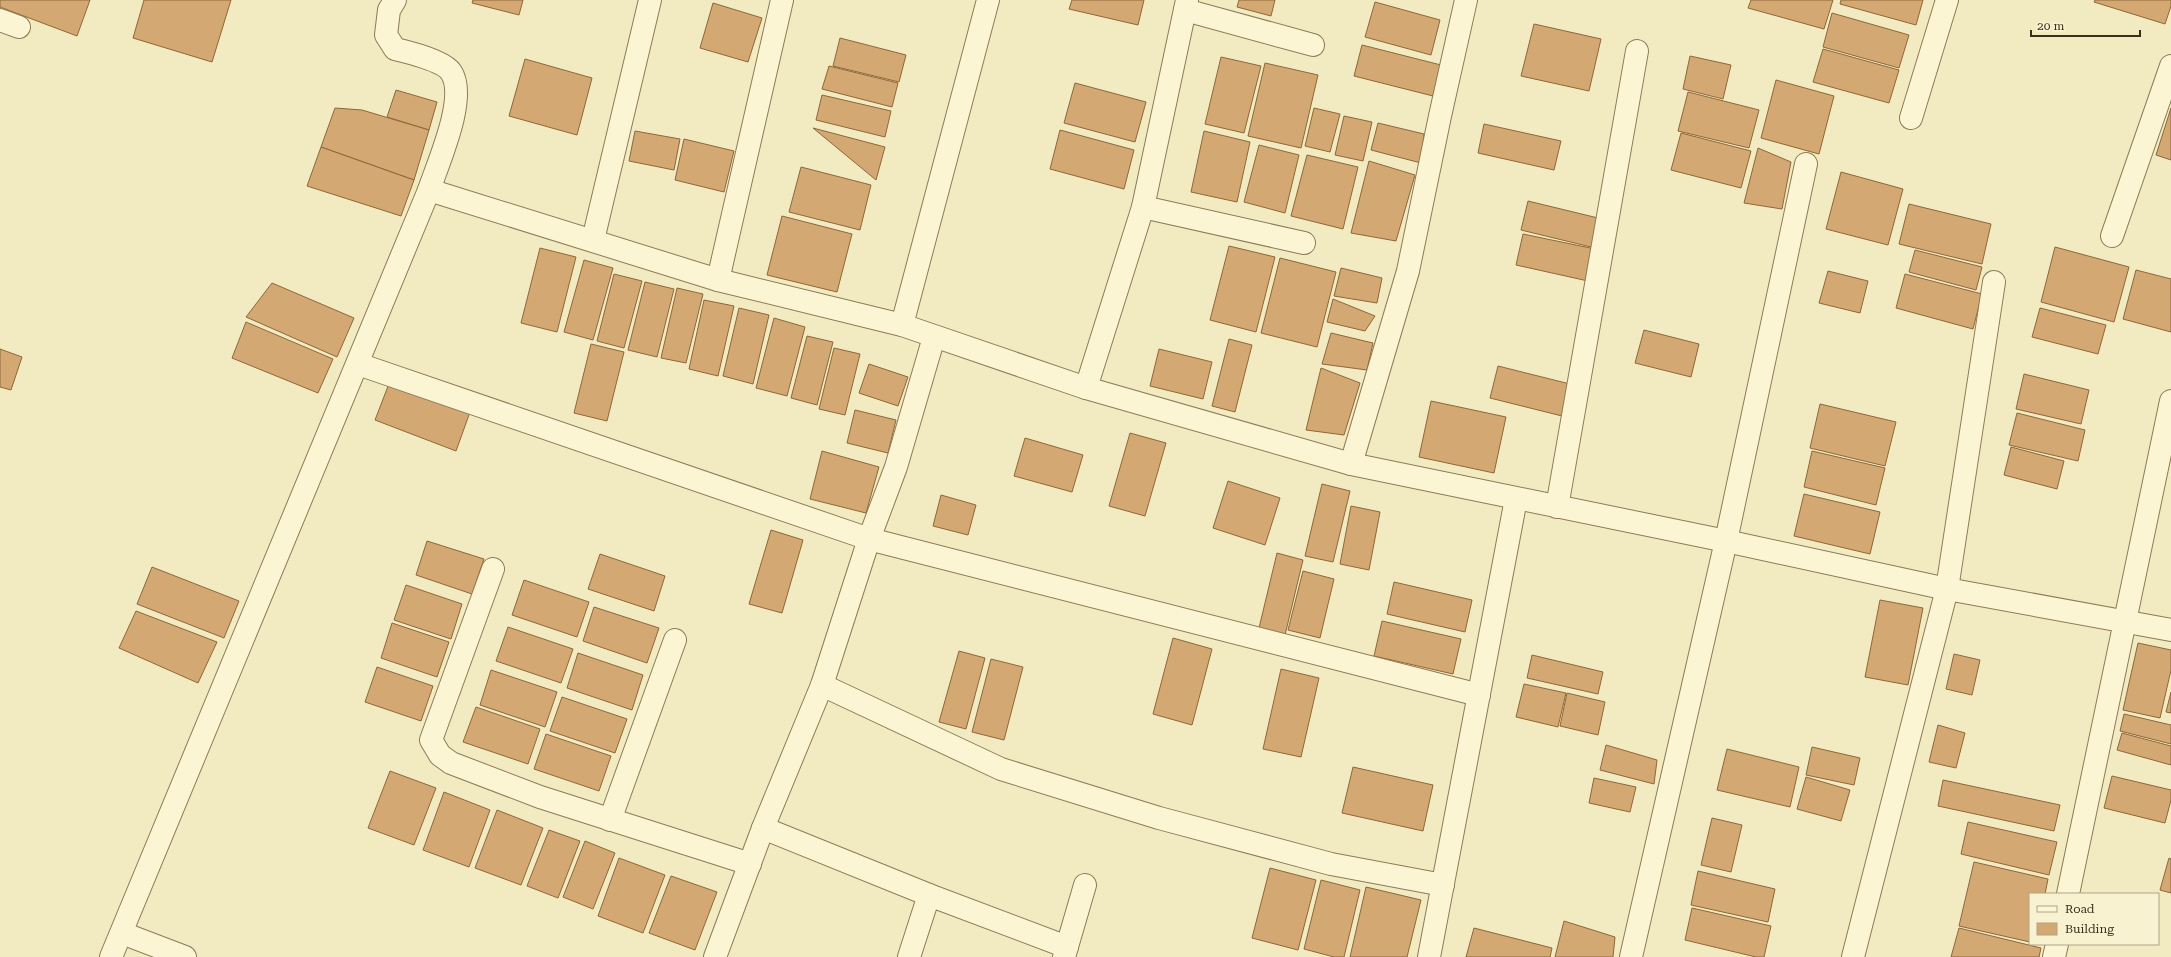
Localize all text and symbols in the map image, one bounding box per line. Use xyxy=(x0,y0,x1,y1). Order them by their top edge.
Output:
scale bar xyxy=(2031,12,2140,38)
text: 20 m xyxy=(2037,19,2064,33)
legend xyxy=(2029,893,2159,945)
text: Road xyxy=(2065,902,2095,916)
text: Building xyxy=(2065,922,2114,936)

